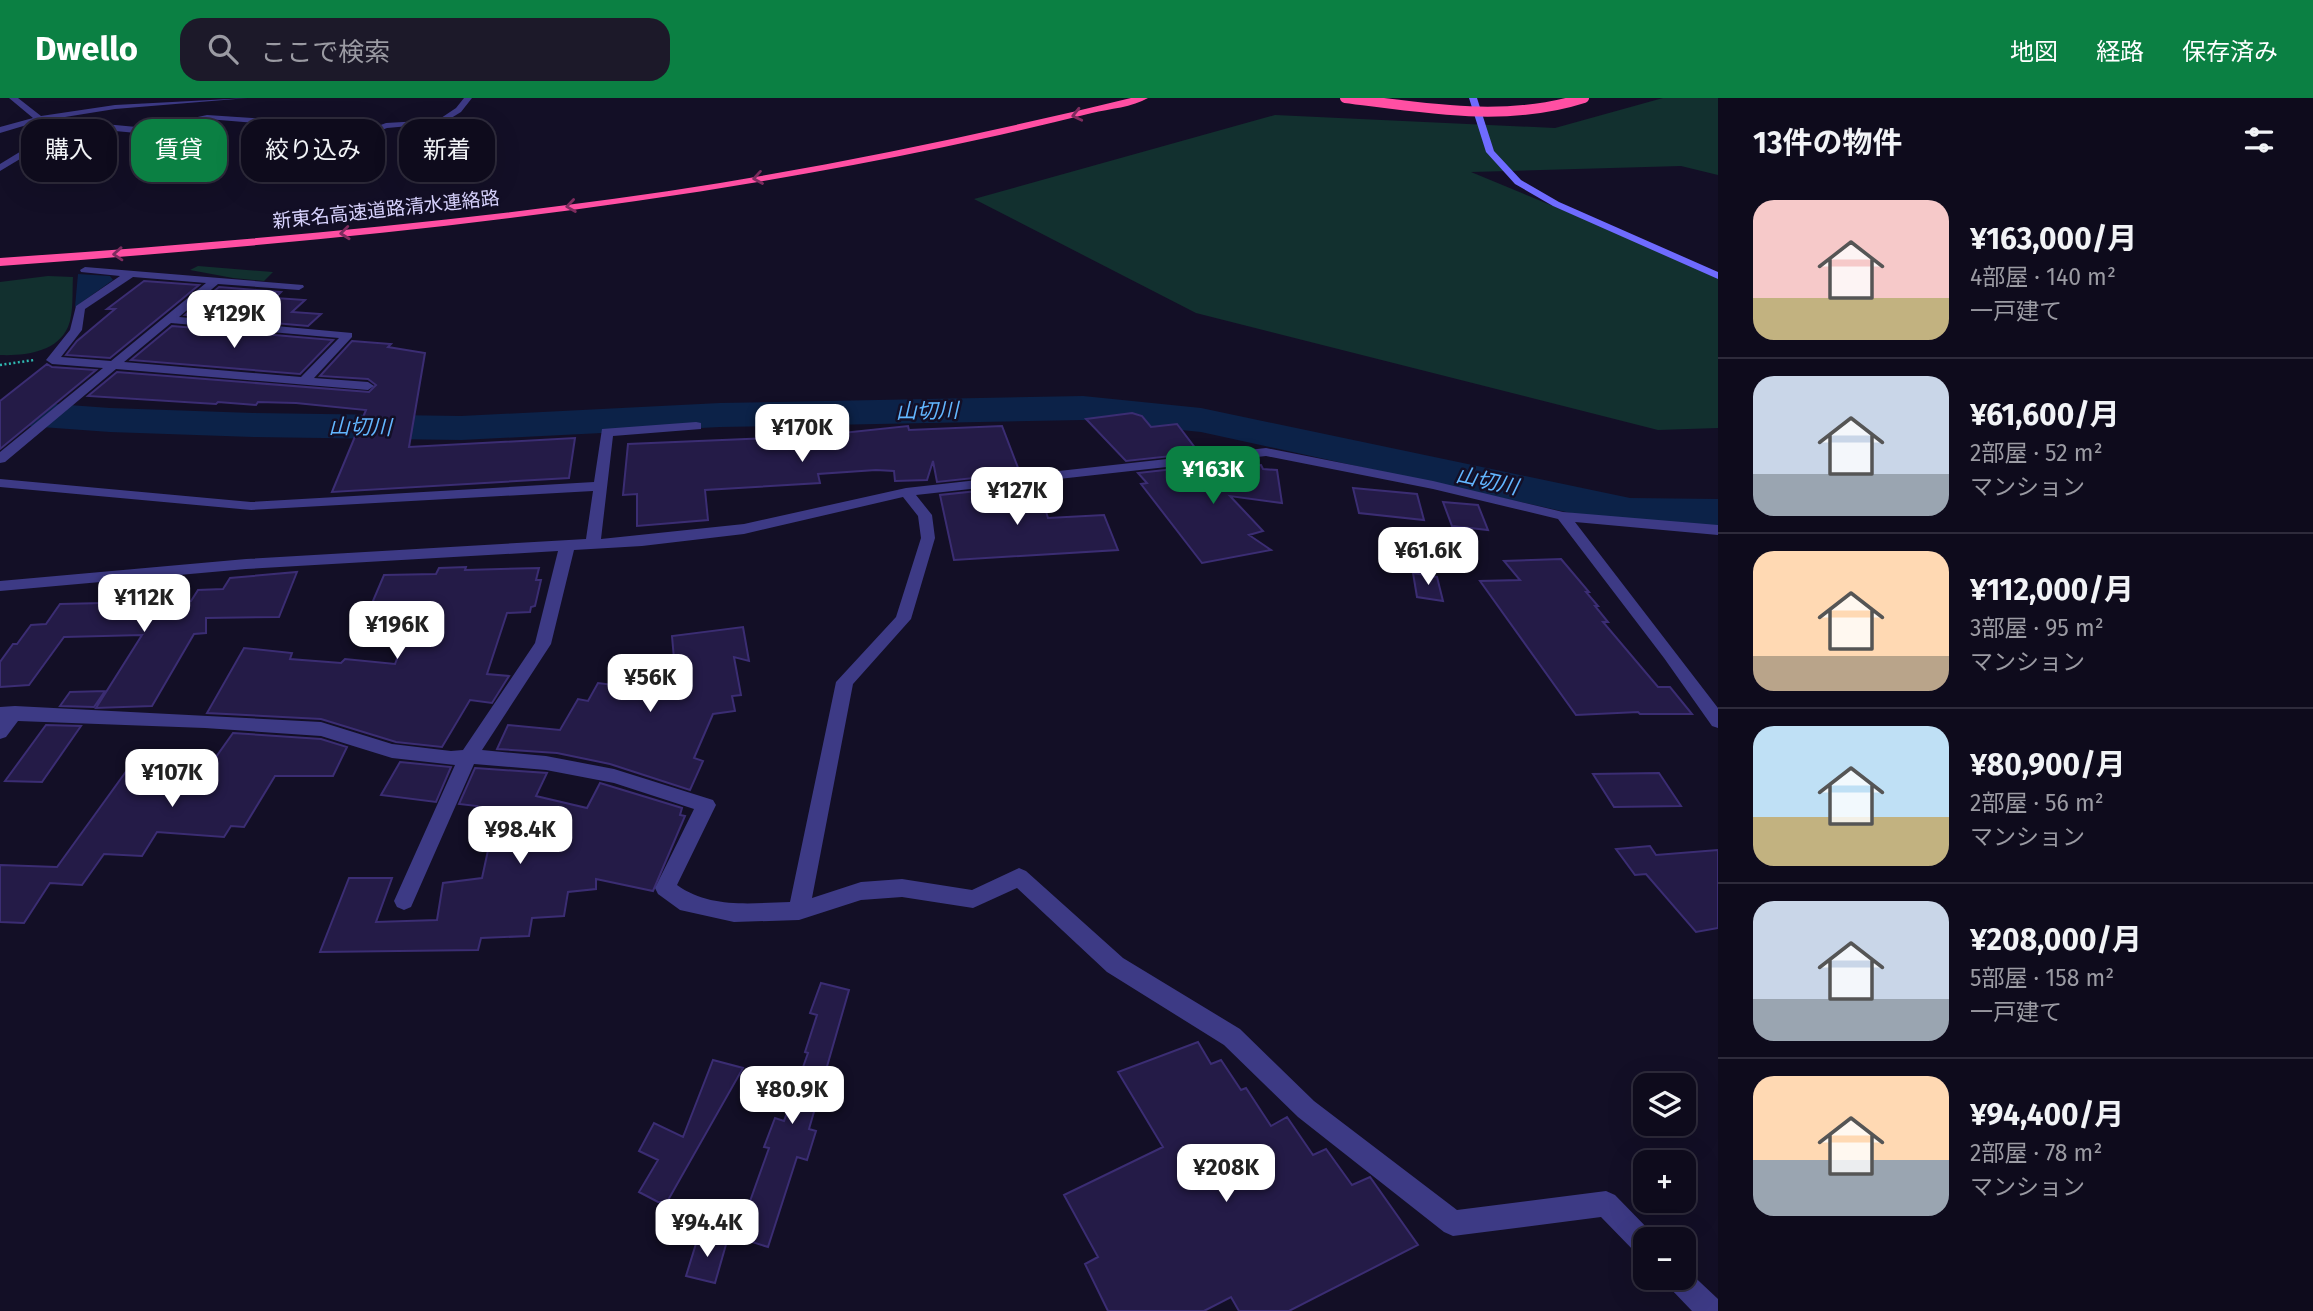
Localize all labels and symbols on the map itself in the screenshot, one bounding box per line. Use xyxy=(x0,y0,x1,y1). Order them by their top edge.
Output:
one-way arrow xyxy=(1071,107,1083,121)
one-way arrow xyxy=(752,170,764,185)
street label: 新東名高速道路清水連絡路 xyxy=(271,186,501,233)
one-way arrow xyxy=(565,198,576,213)
one-way arrow xyxy=(339,226,351,241)
one-way arrow xyxy=(112,246,123,261)
pin: ¥129K xyxy=(185,290,283,350)
water label: 山切川 xyxy=(895,397,961,425)
pin: ¥170K xyxy=(753,404,851,464)
water label: 山切川 xyxy=(328,413,394,441)
pin: ¥163K xyxy=(1164,446,1262,506)
water label: 山切川 xyxy=(1453,462,1522,501)
pin: ¥127K xyxy=(968,468,1066,527)
pin: ¥61.6K xyxy=(1371,528,1485,587)
pin: ¥112K xyxy=(95,574,193,634)
pin: ¥196K xyxy=(348,602,446,661)
pin: ¥56K xyxy=(609,654,691,714)
pin: ¥107K xyxy=(123,750,221,809)
pin: ¥98.4K xyxy=(463,806,577,866)
pin: ¥80.9K xyxy=(735,1066,849,1126)
pin: ¥208K xyxy=(1177,1144,1275,1204)
pin: ¥94.4K xyxy=(650,1200,764,1259)

